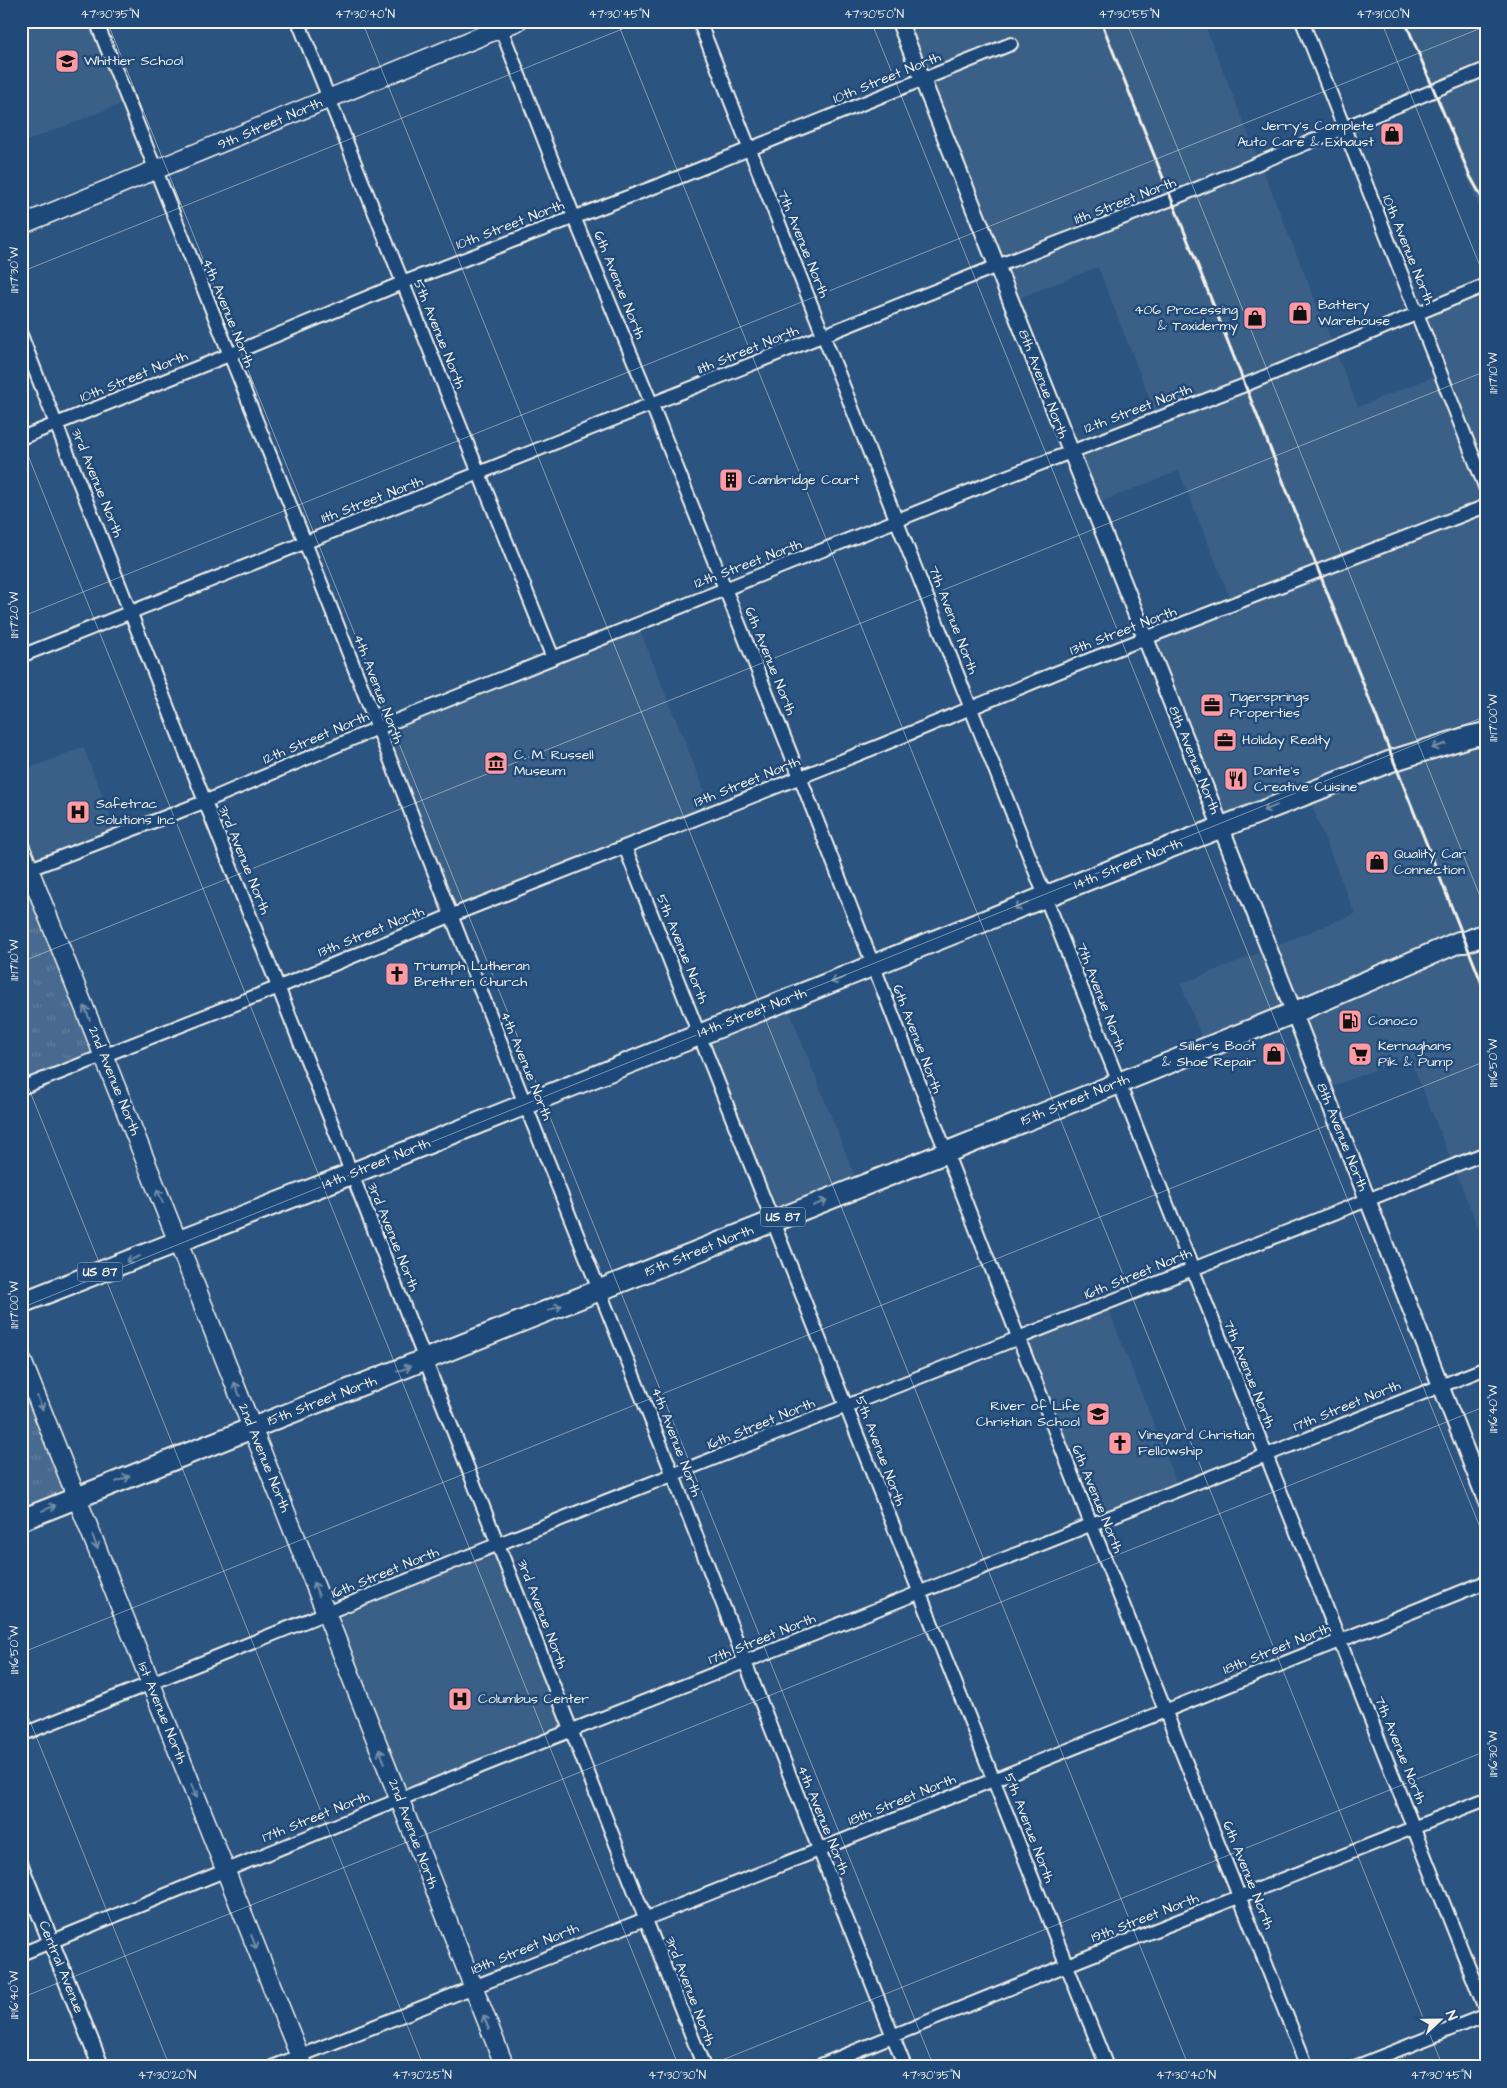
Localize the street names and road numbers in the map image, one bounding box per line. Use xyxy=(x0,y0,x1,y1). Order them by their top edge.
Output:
street label: 10th Street North xyxy=(830,47,944,109)
street label: 9th Street North xyxy=(215,93,325,155)
street label: 11th Street North xyxy=(1071,172,1179,230)
street label: 7th Avenue North xyxy=(772,187,834,301)
street label: 10th Avenue North xyxy=(1377,192,1439,308)
street label: 10th Street North xyxy=(453,195,567,255)
street label: 6th Avenue North xyxy=(588,228,650,342)
street label: 4th Avenue North xyxy=(197,256,259,370)
street label: 5th Avenue North xyxy=(408,276,470,392)
street label: 11th Street North xyxy=(694,321,802,379)
street label: 8th Avenue North xyxy=(1013,327,1073,441)
street label: 10th Street North xyxy=(77,346,191,408)
street label: 12th Street North xyxy=(1081,379,1195,439)
street label: 3rd Avenue North xyxy=(66,426,128,540)
street label: 11th Street North xyxy=(318,471,426,529)
street label: 12th Street North xyxy=(691,534,805,594)
street label: 7th Avenue North xyxy=(923,563,983,677)
street label: 13th Street North xyxy=(1067,601,1179,661)
street label: 6th Avenue North xyxy=(739,604,801,718)
street label: 4th Avenue North xyxy=(348,631,408,747)
street label: 8th Avenue North xyxy=(1163,703,1225,817)
street label: 12th Street North xyxy=(260,707,372,769)
street label: 13th Street North xyxy=(691,752,803,812)
street label: 3rd Avenue North xyxy=(213,803,275,917)
street label: 14th Street North xyxy=(1071,833,1185,895)
street label: 5th Avenue North xyxy=(651,891,713,1007)
street label: 13th Street North xyxy=(315,902,427,962)
street label: 7th Avenue North xyxy=(1071,940,1131,1054)
street label: 6th Avenue North xyxy=(887,982,947,1096)
street label: 14th Street North xyxy=(695,983,809,1043)
street label: 4th Avenue North xyxy=(495,1009,557,1123)
street label: 2nd Avenue North xyxy=(83,1024,145,1139)
street label: 15th Street North xyxy=(1018,1069,1132,1131)
street label: 8th Avenue North xyxy=(1311,1080,1373,1194)
street label: 14th Street North xyxy=(319,1133,433,1195)
street label: 3rd Avenue North xyxy=(362,1180,424,1294)
road number: US 87 xyxy=(760,1208,806,1226)
street label: 15th Street North xyxy=(642,1220,756,1282)
street label: 16th Street North xyxy=(1081,1243,1195,1305)
road number: US 87 xyxy=(78,1262,122,1282)
street label: 7th Avenue North xyxy=(1218,1317,1280,1431)
street label: 15th Street North xyxy=(264,1371,380,1431)
street label: 17th Street North xyxy=(1290,1375,1404,1437)
street label: 4th Avenue North xyxy=(646,1384,706,1500)
street label: 16th Street North xyxy=(704,1393,818,1455)
street label: 5th Avenue North xyxy=(850,1393,910,1509)
street label: 2nd Avenue North xyxy=(233,1401,295,1516)
street label: 6th Avenue North xyxy=(1066,1442,1128,1556)
street label: 16th Street North xyxy=(328,1542,442,1604)
street label: 3rd Avenue North xyxy=(512,1556,572,1672)
street label: 17th Street North xyxy=(705,1608,819,1670)
street label: 18th Street North xyxy=(1220,1618,1334,1680)
street label: 1st Avenue North xyxy=(132,1659,192,1767)
street label: 7th Avenue North xyxy=(1369,1693,1431,1807)
street label: 4th Avenue North xyxy=(792,1763,854,1877)
street label: 18th Street North xyxy=(845,1769,959,1831)
street label: 5th Avenue North xyxy=(999,1770,1059,1886)
street label: 2nd Avenue North xyxy=(383,1776,443,1892)
street label: 17th Street North xyxy=(259,1786,373,1848)
street label: 6th Avenue North xyxy=(1217,1818,1279,1932)
street label: 19th Street North xyxy=(1088,1888,1202,1948)
street label: Central Avenue xyxy=(33,1918,89,2017)
street label: 18th Street North xyxy=(468,1918,582,1980)
street label: 3rd Avenue North xyxy=(660,1933,720,2049)

